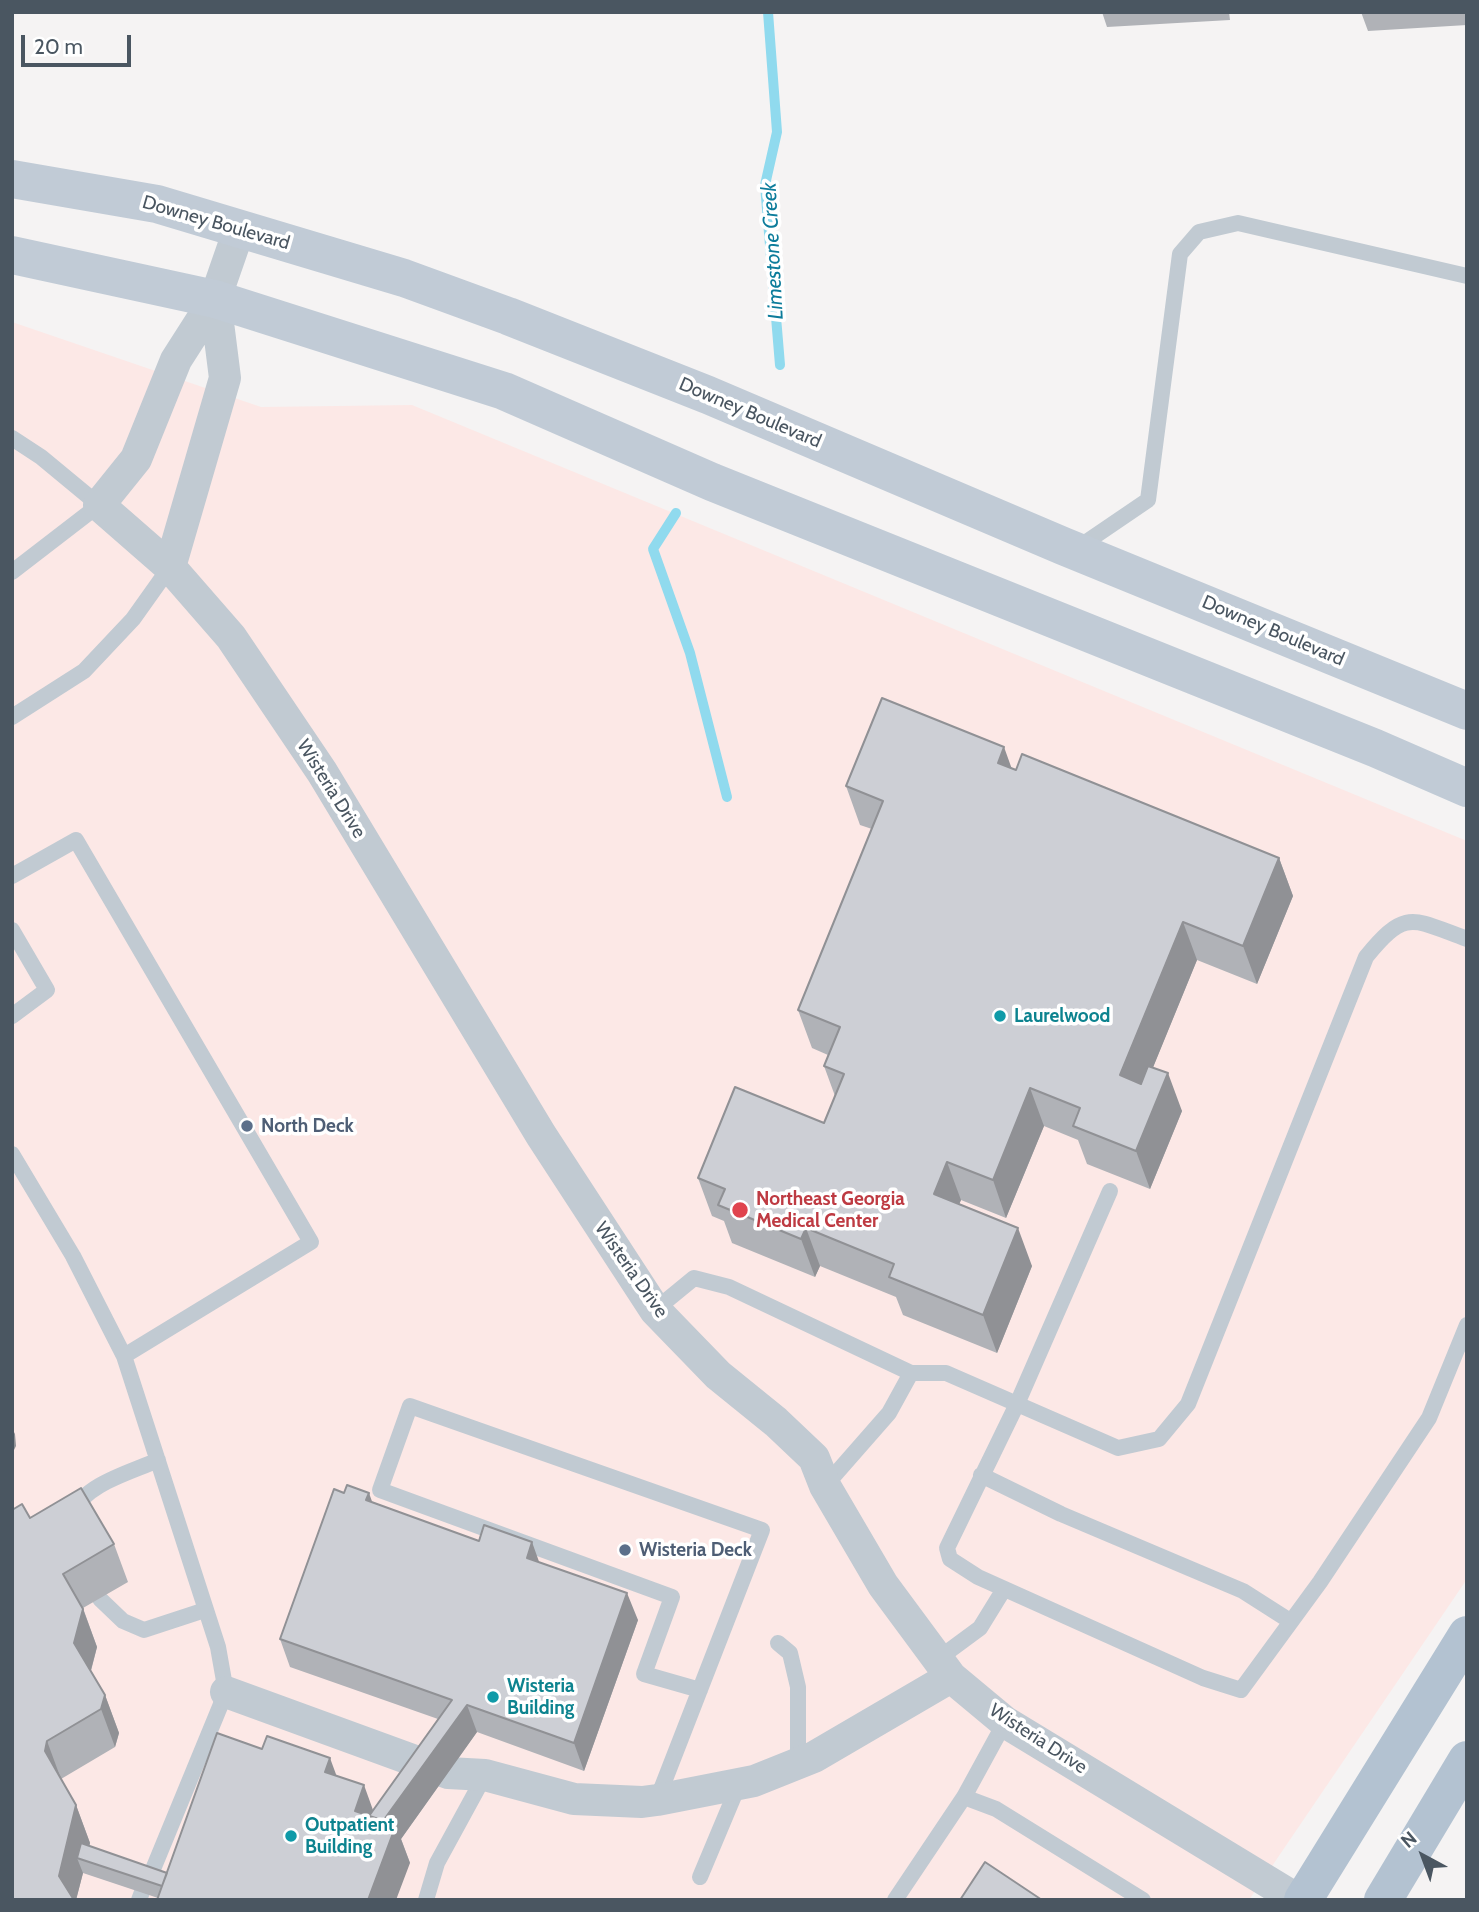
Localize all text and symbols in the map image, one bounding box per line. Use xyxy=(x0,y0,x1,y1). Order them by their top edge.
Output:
scale bar xyxy=(24,21,135,65)
text: 20 m xyxy=(34,34,83,59)
water label: Limestone Creek xyxy=(757,182,789,320)
street label: Downey Boulevard xyxy=(140,191,292,255)
street label: Downey Boulevard xyxy=(675,373,825,453)
street label: Downey Boulevard xyxy=(1198,591,1348,671)
street label: Wisteria Drive xyxy=(292,736,370,842)
place label: Laurelwood xyxy=(1014,1005,1110,1027)
marker: Laurelwood xyxy=(992,1008,1008,1024)
place label: North Deck xyxy=(261,1115,354,1137)
marker: North Deck xyxy=(239,1118,255,1134)
place label: Northeast Georgia Medical Center xyxy=(756,1188,905,1232)
marker: Northeast Georgia Medical Center xyxy=(730,1200,750,1220)
street label: Wisteria Drive xyxy=(590,1218,672,1322)
place label: Wisteria Deck xyxy=(639,1539,752,1561)
marker: Wisteria Deck xyxy=(617,1542,633,1558)
place label: Wisteria Building xyxy=(507,1675,574,1719)
marker: Wisteria Building xyxy=(485,1689,501,1705)
street label: Wisteria Drive xyxy=(985,1699,1091,1779)
place label: Outpatient Building xyxy=(305,1814,394,1858)
north arrow xyxy=(1388,1821,1458,1891)
text: N xyxy=(1396,1827,1422,1853)
marker: Outpatient Building xyxy=(283,1828,299,1844)

